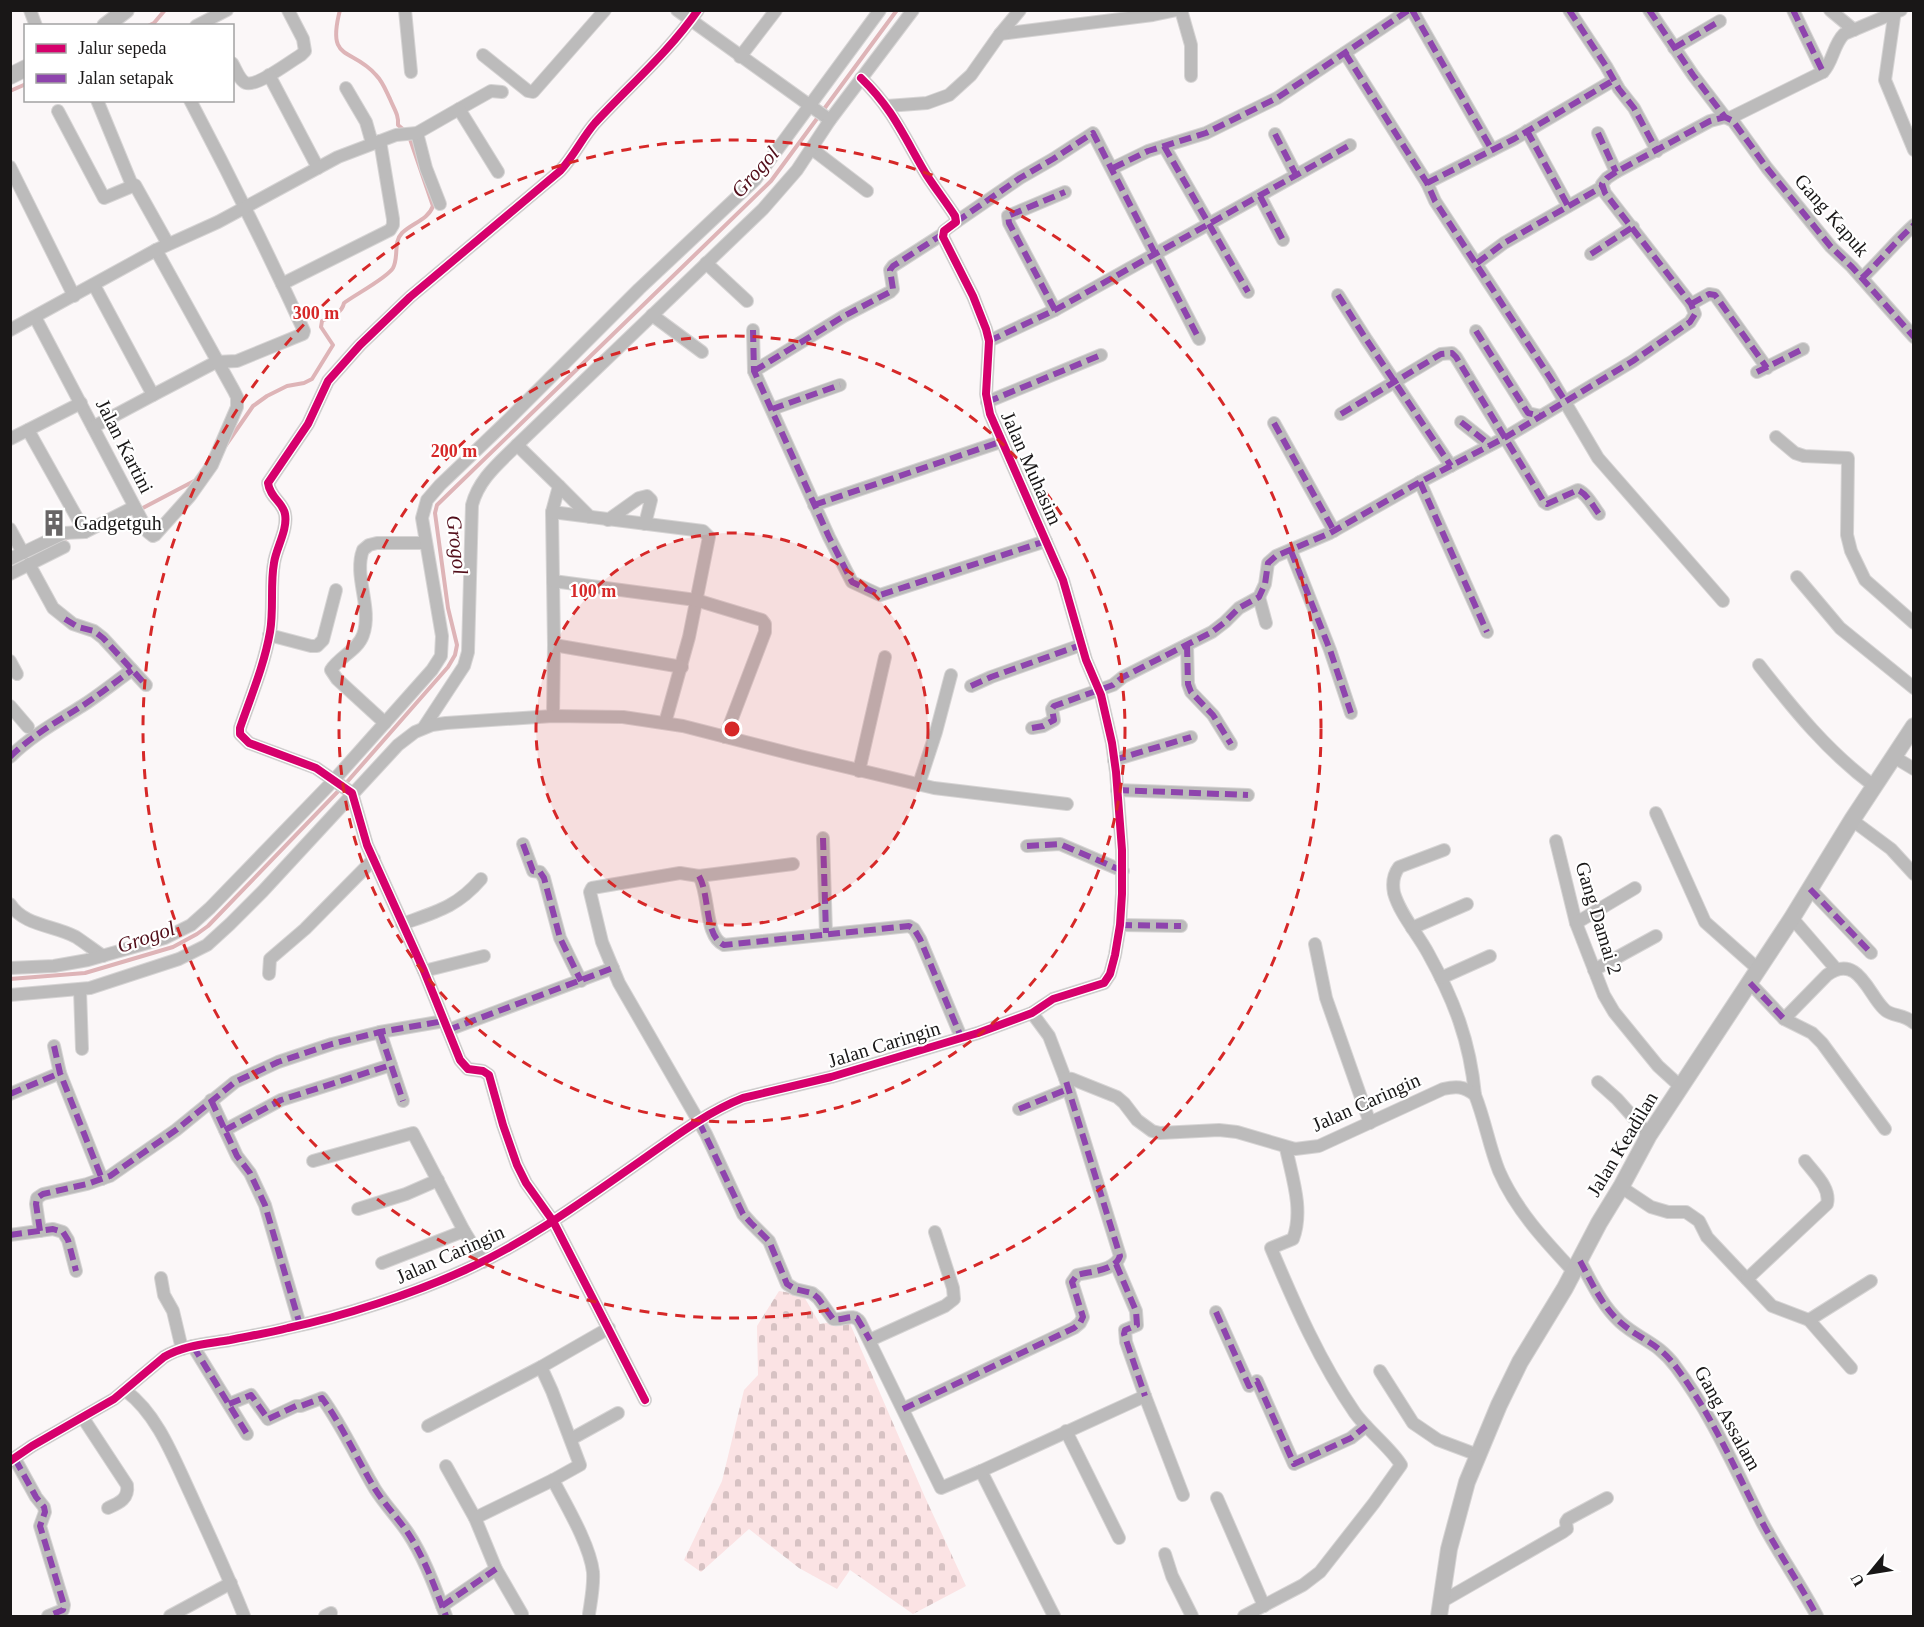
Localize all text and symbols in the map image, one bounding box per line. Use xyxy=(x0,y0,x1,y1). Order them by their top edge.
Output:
legend xyxy=(24,24,234,102)
text: Jalur sepeda xyxy=(78,38,166,58)
text: Jalan setapak xyxy=(78,68,173,88)
water label: Grogol xyxy=(726,142,784,202)
street label: Gang Kapuk xyxy=(1790,169,1874,261)
text: 300 m xyxy=(293,303,339,323)
street label: Jalan Kartini xyxy=(92,395,158,497)
street label: Jalan Muhasim xyxy=(997,408,1067,528)
text: 200 m xyxy=(431,441,477,461)
building icon: Gadgetguh xyxy=(39,508,69,538)
place label: Gadgetguh xyxy=(74,512,162,535)
water label: Grogol xyxy=(441,514,473,576)
text: 100 m xyxy=(570,581,616,601)
centre of rings xyxy=(722,719,742,739)
street label: Gang Damai 2 xyxy=(1570,859,1627,977)
water label: Grogol xyxy=(114,916,178,958)
street label: Jalan Caringin xyxy=(825,1017,943,1072)
street label: Jalan Caringin xyxy=(1308,1068,1424,1137)
street label: Jalan Keadilan xyxy=(1582,1088,1662,1200)
street label: Jalan Caringin xyxy=(392,1220,508,1289)
street label: Gang Assalam xyxy=(1689,1362,1766,1475)
north arrow xyxy=(1840,1543,1900,1603)
text: U xyxy=(1847,1571,1868,1590)

